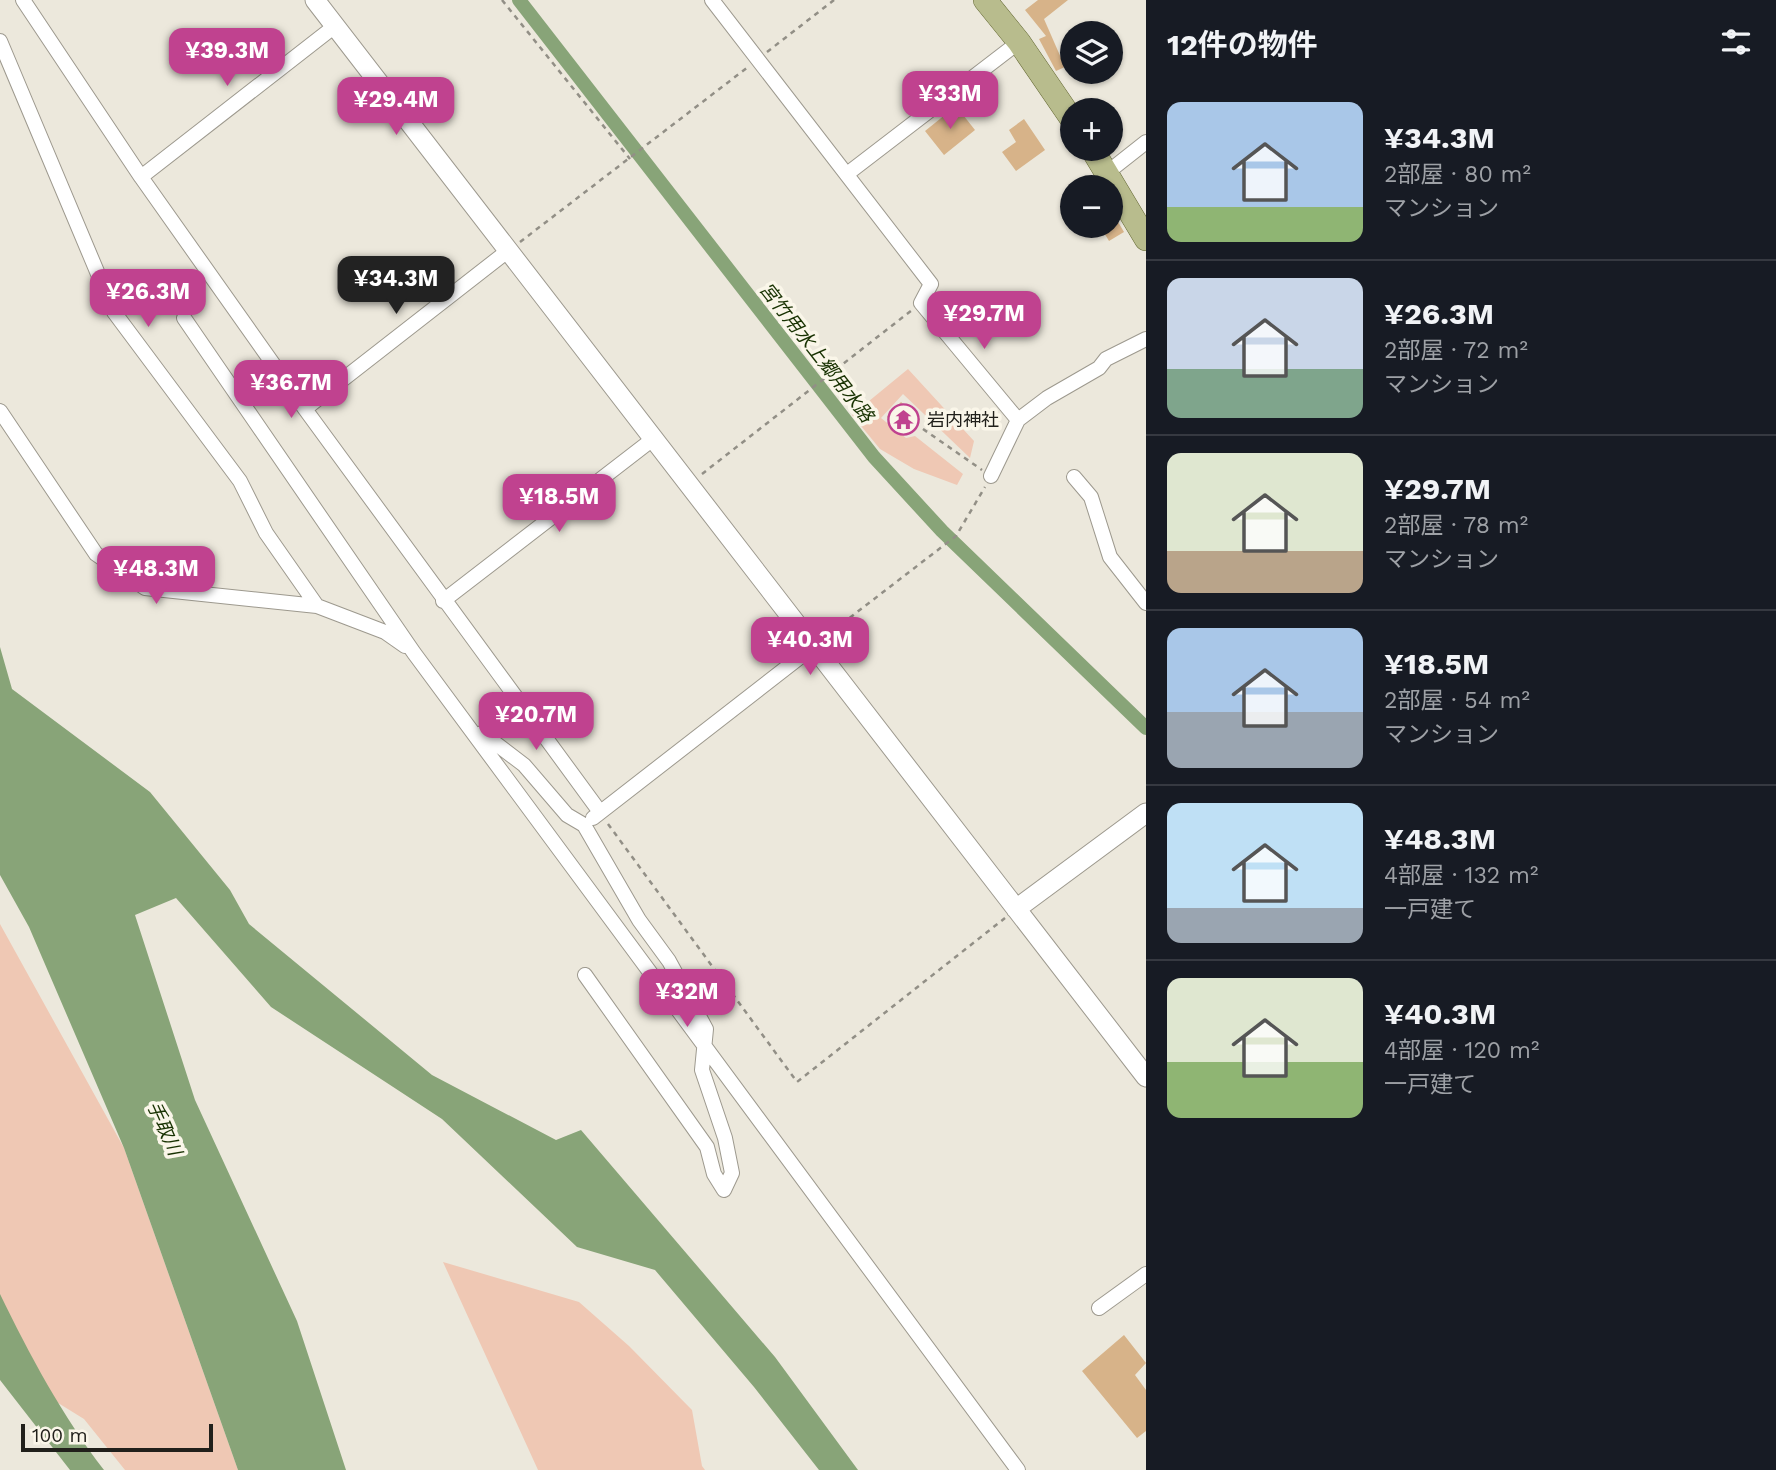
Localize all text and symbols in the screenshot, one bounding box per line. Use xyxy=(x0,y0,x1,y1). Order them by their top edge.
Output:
map controls xyxy=(1060,21,1123,238)
button: layers xyxy=(1060,21,1123,84)
icon: filters xyxy=(1717,23,1755,61)
text: 12件の物件 xyxy=(1167,27,1318,62)
pin: ¥39.3M xyxy=(170,28,284,88)
text: ¥39.3M xyxy=(185,37,269,64)
pin: ¥33M xyxy=(909,72,991,131)
pin: ¥29.4M xyxy=(339,78,453,137)
text: ¥33M xyxy=(918,80,982,107)
text: ¥29.4M xyxy=(353,86,439,113)
button: + xyxy=(1060,98,1123,161)
text: ¥34.3M xyxy=(1384,120,1495,155)
icon: home xyxy=(1223,130,1307,214)
text: 2部屋 · 80 m² xyxy=(1384,161,1531,188)
button: − xyxy=(1060,175,1123,238)
text: マンション xyxy=(1384,195,1499,222)
pin: ¥34.3M xyxy=(339,256,453,316)
text: ¥34.3M xyxy=(354,265,438,292)
pin: ¥26.3M xyxy=(91,270,205,329)
text: ¥26.3M xyxy=(106,278,190,305)
water label: 宮竹用水上郷用水路 xyxy=(755,278,880,428)
pin: ¥29.7M xyxy=(927,292,1041,351)
text: ¥26.3M xyxy=(1384,296,1494,331)
text: ¥29.7M xyxy=(943,300,1025,327)
icon: home xyxy=(1223,306,1307,390)
text: 2部屋 · 72 m² xyxy=(1384,337,1528,364)
pin: ¥36.7M xyxy=(234,360,348,420)
text: ¥36.7M xyxy=(250,369,332,396)
text: マンション xyxy=(1384,371,1499,398)
temple icon: 岩内神社 xyxy=(887,403,921,437)
place label: 岩内神社 xyxy=(927,409,999,430)
text: ¥29.7M xyxy=(1384,471,1491,506)
pin: ¥18.5M xyxy=(502,475,616,534)
icon: home xyxy=(1223,481,1307,565)
text: ¥18.5M xyxy=(519,483,599,510)
text: 2部屋 · 78 m² xyxy=(1384,512,1528,539)
pin: ¥48.3M xyxy=(99,546,213,606)
text: マンション xyxy=(1384,546,1499,573)
text: ¥48.3M xyxy=(113,555,199,582)
pin: ¥40.3M xyxy=(753,618,867,677)
text: ¥40.3M xyxy=(767,626,853,653)
text: ¥18.5M xyxy=(1384,646,1489,681)
icon: home xyxy=(1223,656,1307,740)
text: 2部屋 · 54 m² xyxy=(1384,687,1530,714)
pin: ¥20.7M xyxy=(479,692,593,752)
text: ¥20.7M xyxy=(495,701,577,728)
text: マンション xyxy=(1384,721,1499,748)
text: ¥48.3M xyxy=(1384,821,1496,856)
icon: home xyxy=(1223,831,1307,915)
text: 4部屋 · 132 m² xyxy=(1384,862,1538,889)
text: 一戸建て xyxy=(1384,896,1476,923)
pin: ¥32M xyxy=(646,970,728,1029)
text: ¥32M xyxy=(655,978,719,1005)
text: ¥40.3M xyxy=(1384,996,1496,1031)
icon: home xyxy=(1223,1006,1307,1090)
text: 4部屋 · 120 m² xyxy=(1384,1037,1539,1064)
text: 一戸建て xyxy=(1384,1071,1476,1098)
water label: 手取川 xyxy=(142,1097,187,1161)
scale bar xyxy=(21,1421,214,1453)
text: 100 m xyxy=(32,1424,88,1447)

